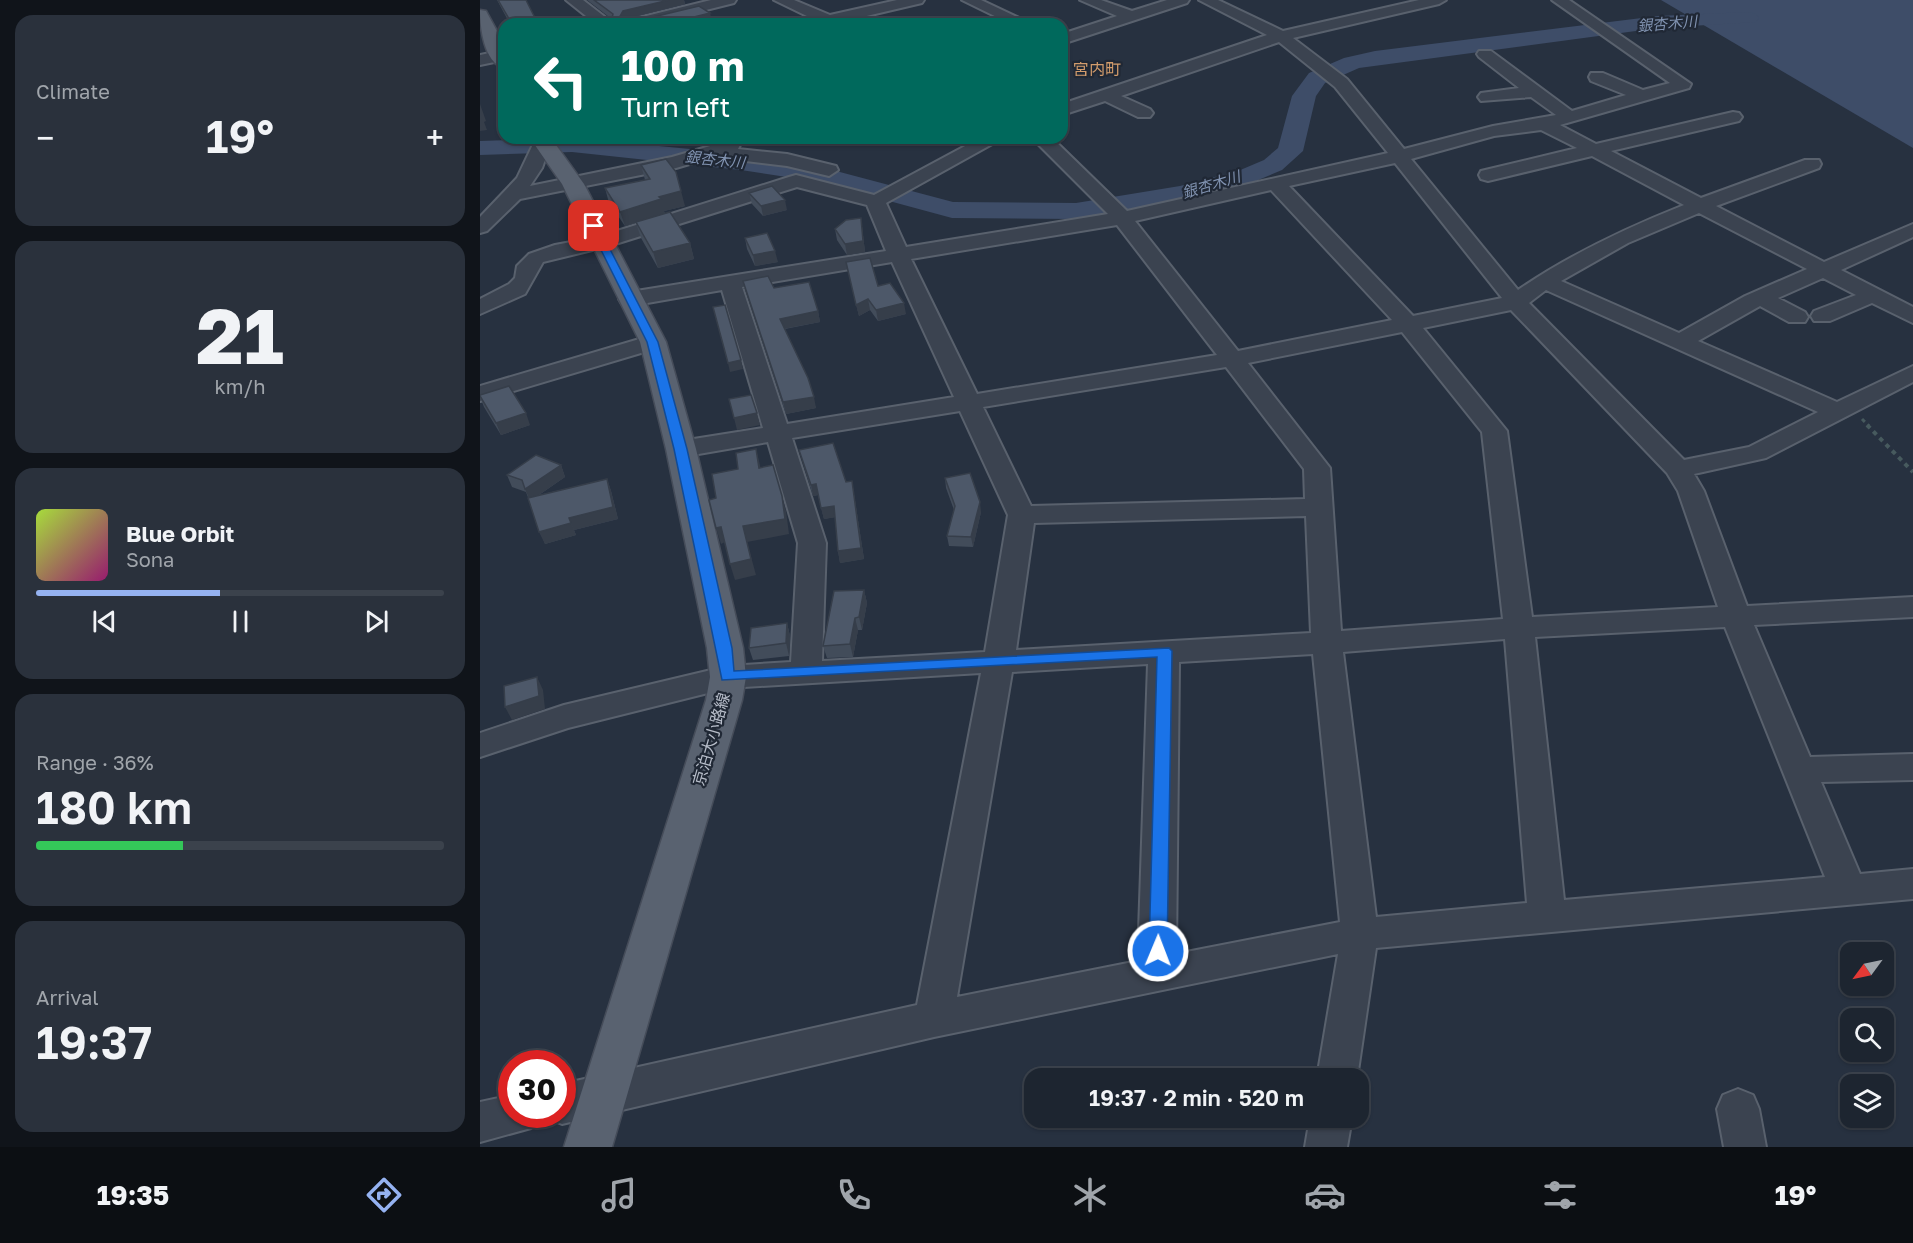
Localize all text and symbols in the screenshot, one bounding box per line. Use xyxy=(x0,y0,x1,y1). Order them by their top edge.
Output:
water label: 銀杏木川 xyxy=(1636,11,1700,35)
text: 100 m xyxy=(621,40,744,90)
icon: left xyxy=(522,42,600,120)
district label: 宮内町 xyxy=(1073,59,1121,79)
text: Climate xyxy=(36,79,110,103)
text: Turn left xyxy=(621,91,730,123)
text: 19° xyxy=(206,109,274,163)
text: − xyxy=(36,118,54,157)
text: + xyxy=(426,118,444,157)
water label: 銀杏木川 xyxy=(684,147,748,171)
water label: 銀杏木川 xyxy=(1180,166,1244,201)
pin xyxy=(568,200,619,251)
icon: arrive xyxy=(577,209,610,242)
text: 21 xyxy=(196,288,284,381)
text: km/h xyxy=(215,374,265,398)
text: Blue Orbit xyxy=(126,520,234,547)
text: Sona xyxy=(126,547,174,571)
icon: previous xyxy=(88,605,121,638)
icon: pause xyxy=(224,605,257,638)
icon: next xyxy=(360,605,393,638)
street label: 京泊大小路線 xyxy=(688,690,734,788)
text: Range · 36% xyxy=(36,750,154,774)
text: 180 km xyxy=(36,780,192,834)
position arrow xyxy=(1126,919,1190,983)
north arrow xyxy=(1840,942,1894,996)
map controls xyxy=(1840,942,1894,1128)
text: Arrival xyxy=(36,985,99,1009)
button: search xyxy=(1840,1008,1894,1062)
text: 19:37 xyxy=(36,1015,152,1069)
speed limit sign: 30 xyxy=(498,1050,576,1128)
button: layers xyxy=(1840,1074,1894,1128)
text: 19:37 · 2 min · 520 m xyxy=(1089,1084,1304,1111)
icon: directions xyxy=(363,1174,405,1216)
icon: music xyxy=(598,1174,640,1216)
icon: phone xyxy=(833,1174,875,1216)
icon: climate xyxy=(1069,1174,1111,1216)
icon: car xyxy=(1304,1174,1346,1216)
icon: filters xyxy=(1539,1174,1581,1216)
text: 19:35 xyxy=(97,1179,169,1211)
text: 19° xyxy=(1775,1179,1816,1211)

